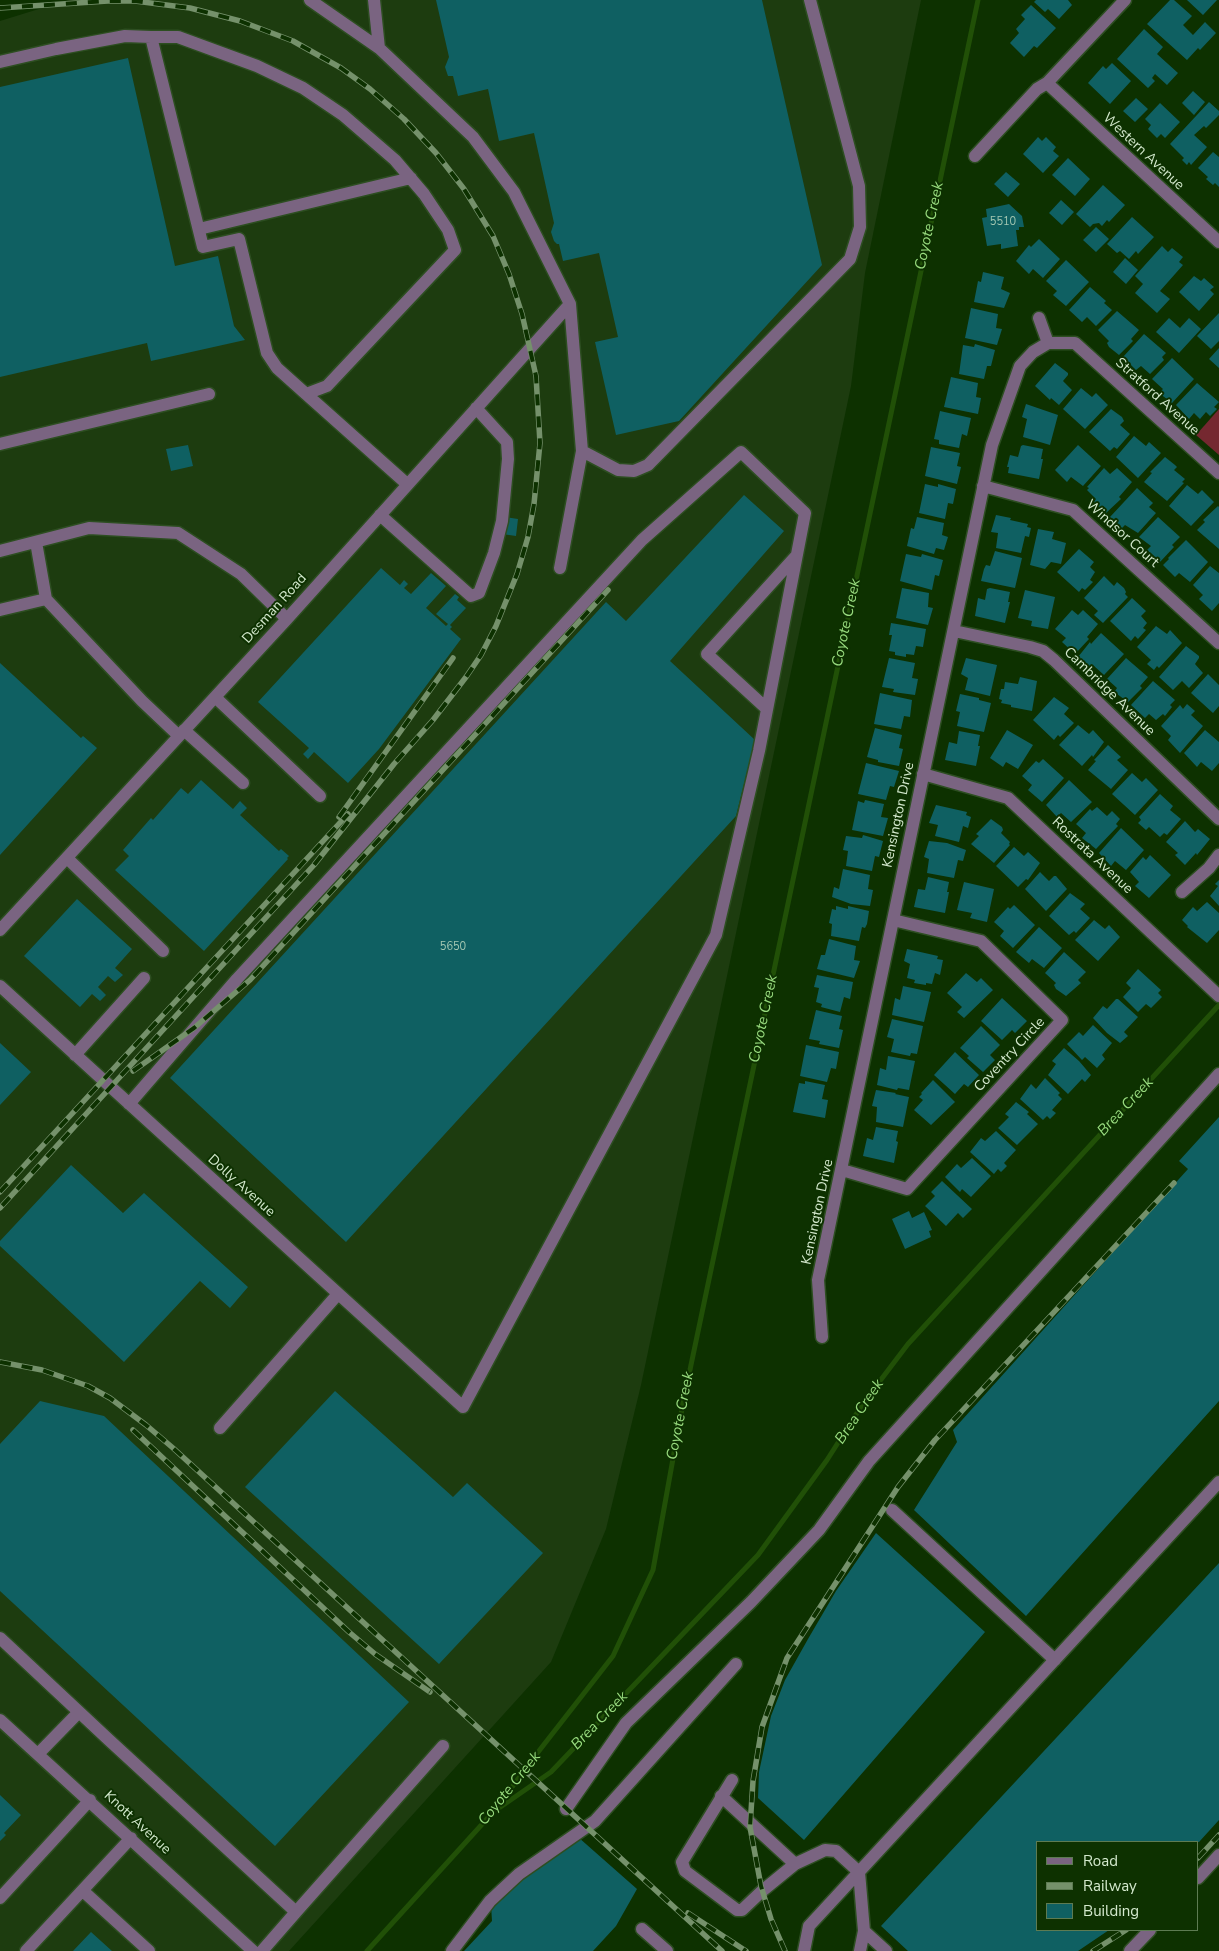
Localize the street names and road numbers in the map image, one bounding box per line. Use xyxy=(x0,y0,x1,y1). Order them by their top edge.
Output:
street label: Western Avenue xyxy=(1099,110,1187,194)
street label: Stratford Avenue xyxy=(1111,355,1203,439)
street label: Windsor Court xyxy=(1082,497,1162,571)
street label: Desman Road xyxy=(239,571,311,647)
street label: Cambridge Avenue xyxy=(1060,644,1158,740)
street label: Kensington Drive xyxy=(880,761,918,869)
street label: Rostrata Avenue xyxy=(1048,814,1136,898)
street label: Coventry Circle xyxy=(971,1014,1049,1096)
street label: Dolly Avenue xyxy=(204,1151,278,1221)
street label: Kensington Drive xyxy=(799,1158,837,1266)
street label: Knott Avenue xyxy=(100,1788,174,1858)

